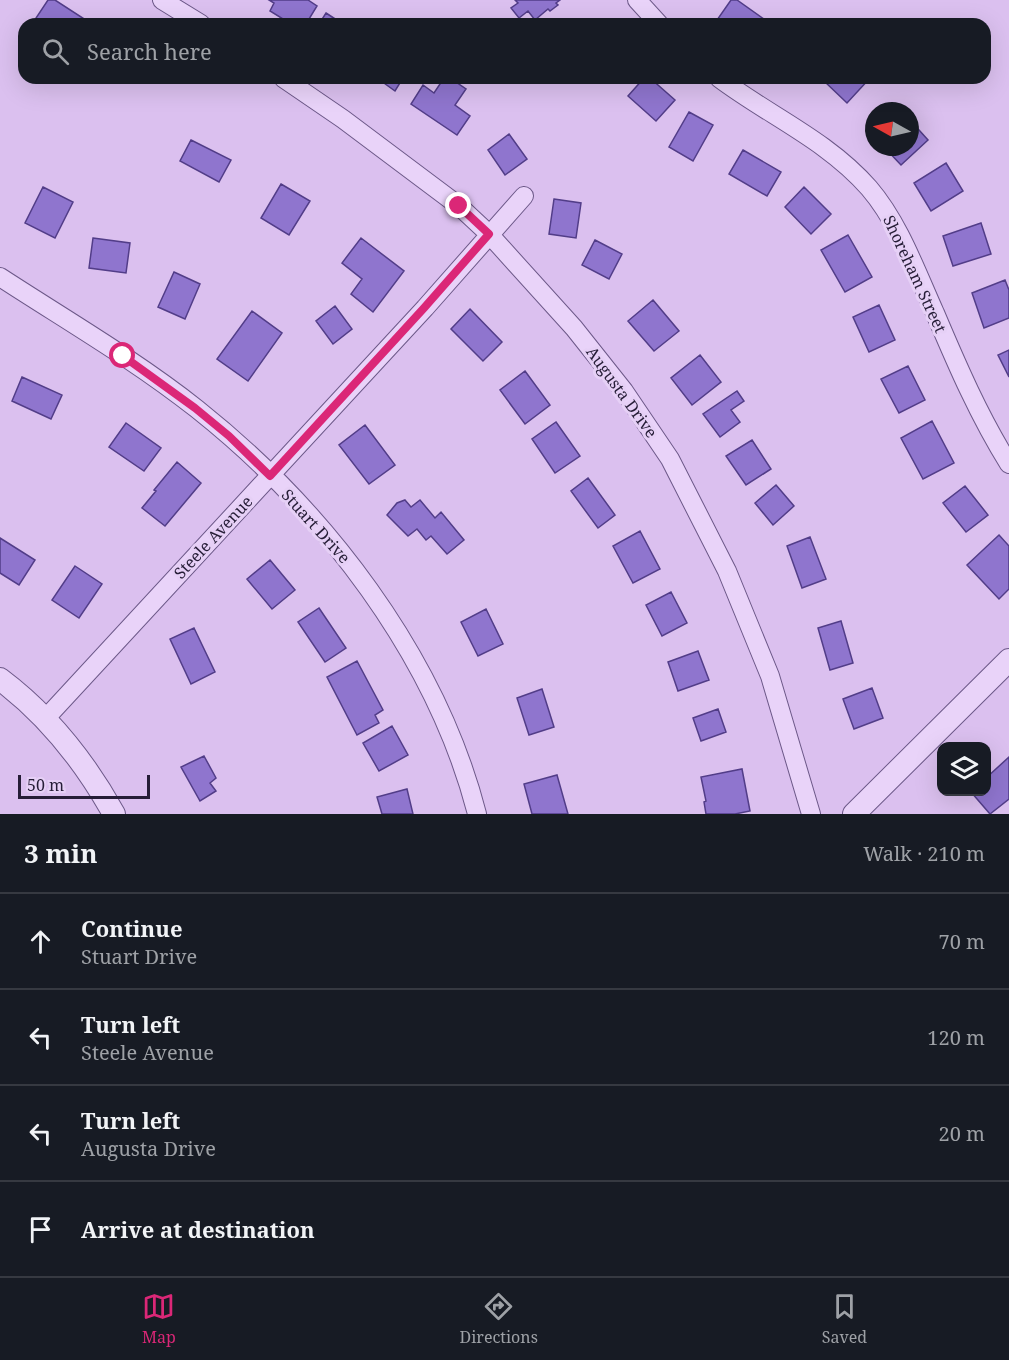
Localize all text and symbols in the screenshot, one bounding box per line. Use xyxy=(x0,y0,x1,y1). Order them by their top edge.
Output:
search box xyxy=(18,18,991,84)
icon: search xyxy=(39,35,72,68)
text: Search here xyxy=(87,36,212,66)
north arrow xyxy=(865,102,919,156)
route end xyxy=(445,192,471,218)
street label: Shoreham Street xyxy=(878,212,952,337)
route start xyxy=(109,342,135,368)
street label: Augusta Drive xyxy=(581,342,663,442)
street label: Stuart Drive xyxy=(277,484,355,568)
street label: Steele Avenue xyxy=(169,491,257,583)
map controls xyxy=(937,742,991,796)
button: layers xyxy=(937,742,991,796)
scale bar xyxy=(18,772,150,800)
text: 50 m xyxy=(27,774,64,796)
text: 3 min xyxy=(24,835,98,871)
text: Walk · 210 m xyxy=(863,840,985,867)
text: Continue xyxy=(81,913,183,943)
icon: ahead xyxy=(24,925,57,958)
text: 70 m xyxy=(939,928,985,955)
text: Stuart Drive xyxy=(81,943,197,970)
text: Turn left xyxy=(81,1009,180,1039)
icon: left xyxy=(24,1021,57,1054)
text: 120 m xyxy=(927,1024,985,1051)
text: Steele Avenue xyxy=(81,1039,214,1066)
text: Turn left xyxy=(81,1105,180,1135)
icon: left xyxy=(24,1117,57,1150)
text: 20 m xyxy=(939,1120,985,1147)
text: Augusta Drive xyxy=(81,1135,216,1162)
icon: arrive xyxy=(24,1213,57,1246)
text: Arrive at destination xyxy=(81,1214,315,1244)
tab: Map xyxy=(142,1290,176,1348)
tab: Directions xyxy=(460,1290,538,1348)
tab: Saved xyxy=(822,1290,867,1348)

